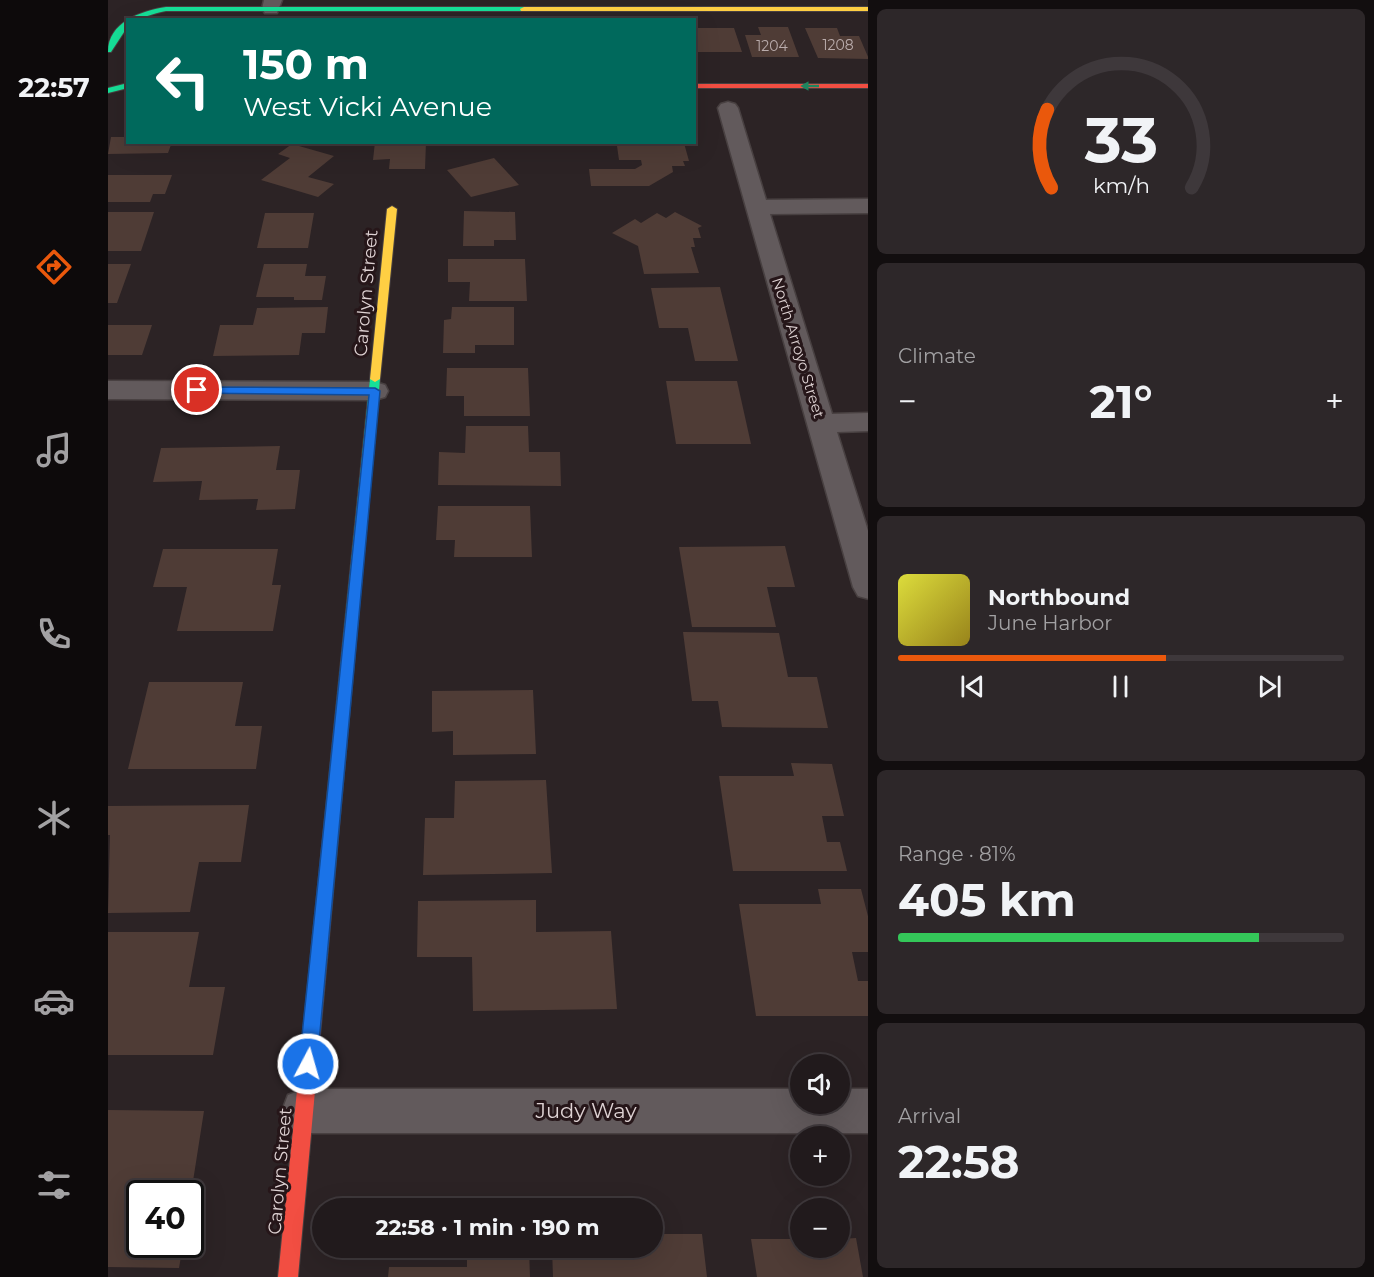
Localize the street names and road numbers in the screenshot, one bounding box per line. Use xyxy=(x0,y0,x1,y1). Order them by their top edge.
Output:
street label: Carolyn Street xyxy=(349,229,383,357)
street label: North Arroyo Street xyxy=(768,275,829,421)
street label: Judy Way xyxy=(534,1098,637,1123)
street label: Carolyn Street xyxy=(263,1107,297,1235)

